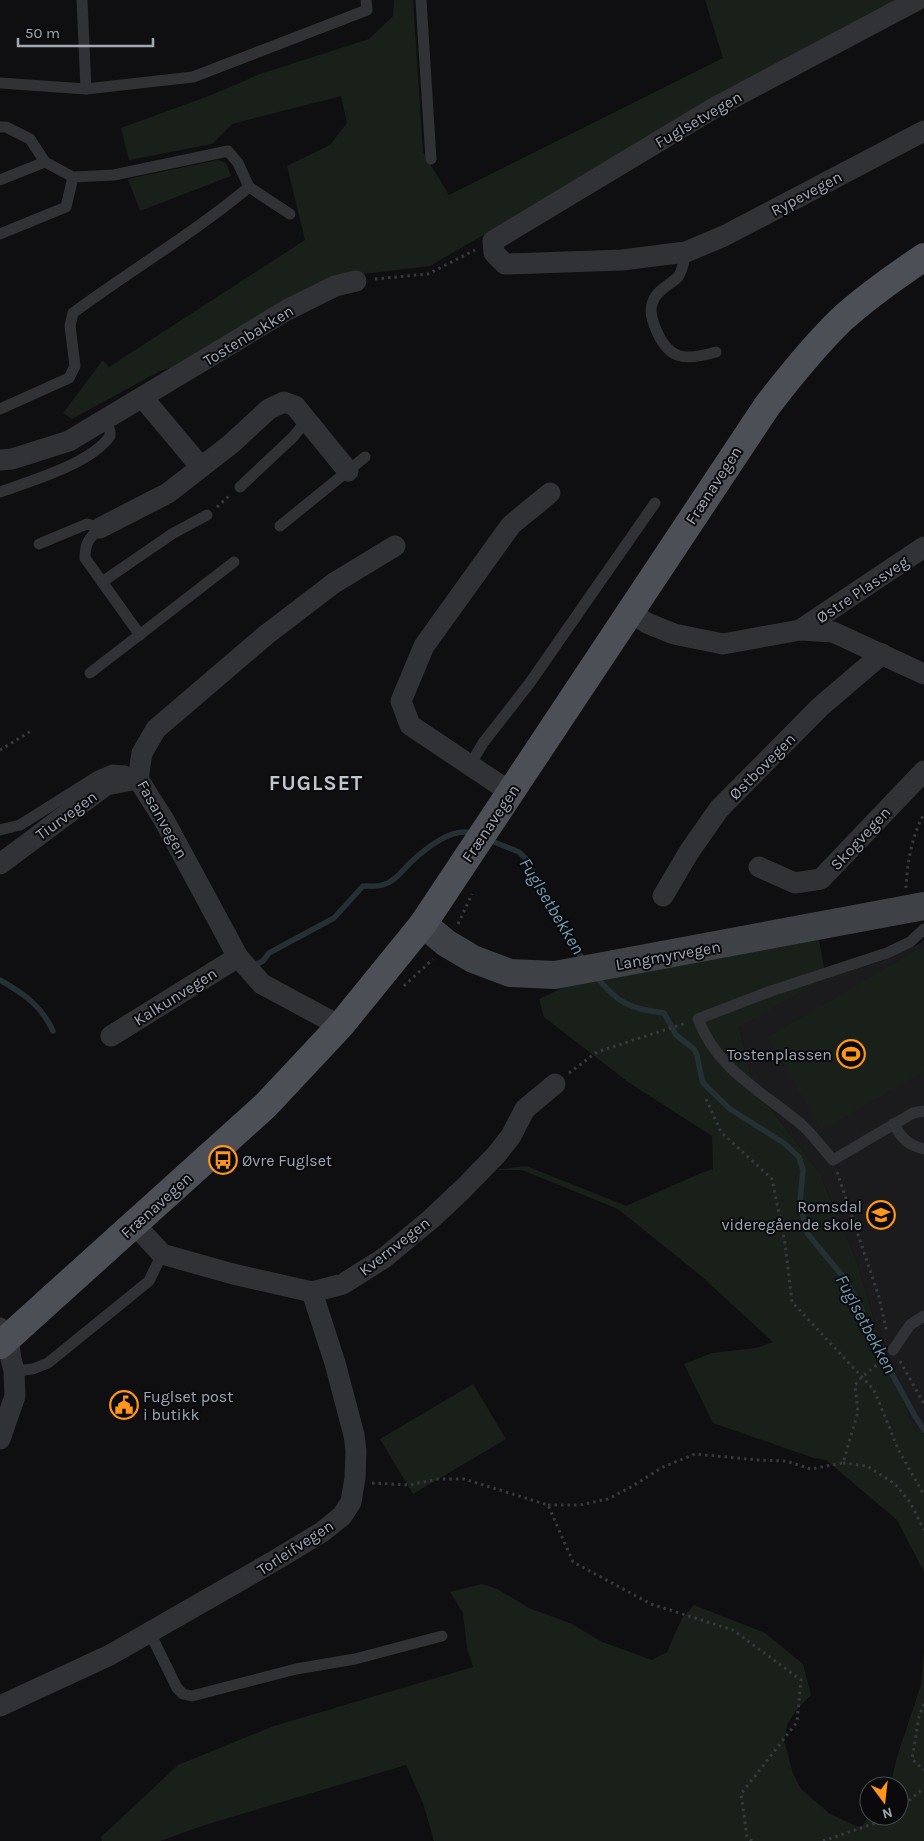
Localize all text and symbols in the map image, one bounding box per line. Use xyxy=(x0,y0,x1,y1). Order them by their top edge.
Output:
scale bar xyxy=(18,15,152,47)
text: 50 m xyxy=(25,24,60,42)
street label: Fuglsetvegen xyxy=(651,87,745,152)
street label: Rypevegen xyxy=(767,167,845,220)
street label: Tostenbakken xyxy=(200,301,297,370)
street label: Frænavegen xyxy=(681,443,746,528)
street label: Østre Plassveg xyxy=(813,552,912,627)
street label: Østbovegen xyxy=(725,729,800,804)
district label: FUGLSET xyxy=(269,771,363,795)
street label: Fasanvegen xyxy=(133,777,192,862)
street label: Frænavegen xyxy=(458,781,523,866)
street label: Tiurvegen xyxy=(32,787,101,844)
street label: Skogvegen xyxy=(826,803,894,874)
water label: Fuglsetbekken xyxy=(515,854,589,958)
street label: Langmyrvegen xyxy=(614,937,722,974)
street label: Kalkunvegen xyxy=(130,963,220,1030)
sports icon: Tostenplassen xyxy=(836,1039,866,1069)
place label: Tostenplassen xyxy=(727,1045,832,1064)
bus stop icon: Øvre Fuglset xyxy=(208,1145,238,1175)
place label: Øvre Fuglset xyxy=(242,1151,332,1170)
street label: Frænavegen xyxy=(117,1168,196,1242)
place label: Romsdal videregående skole xyxy=(721,1197,862,1234)
school or university icon: Romsdal videregående skole xyxy=(866,1200,896,1230)
street label: Kvernvegen xyxy=(355,1213,433,1280)
water label: Fuglsetbekken xyxy=(831,1271,901,1377)
place label: Fuglset post i butikk xyxy=(143,1387,233,1424)
public building icon: Fuglset post i butikk xyxy=(109,1390,139,1420)
street label: Torleifvegen xyxy=(253,1516,337,1579)
north arrow xyxy=(859,1776,909,1826)
text: N xyxy=(880,1804,894,1823)

